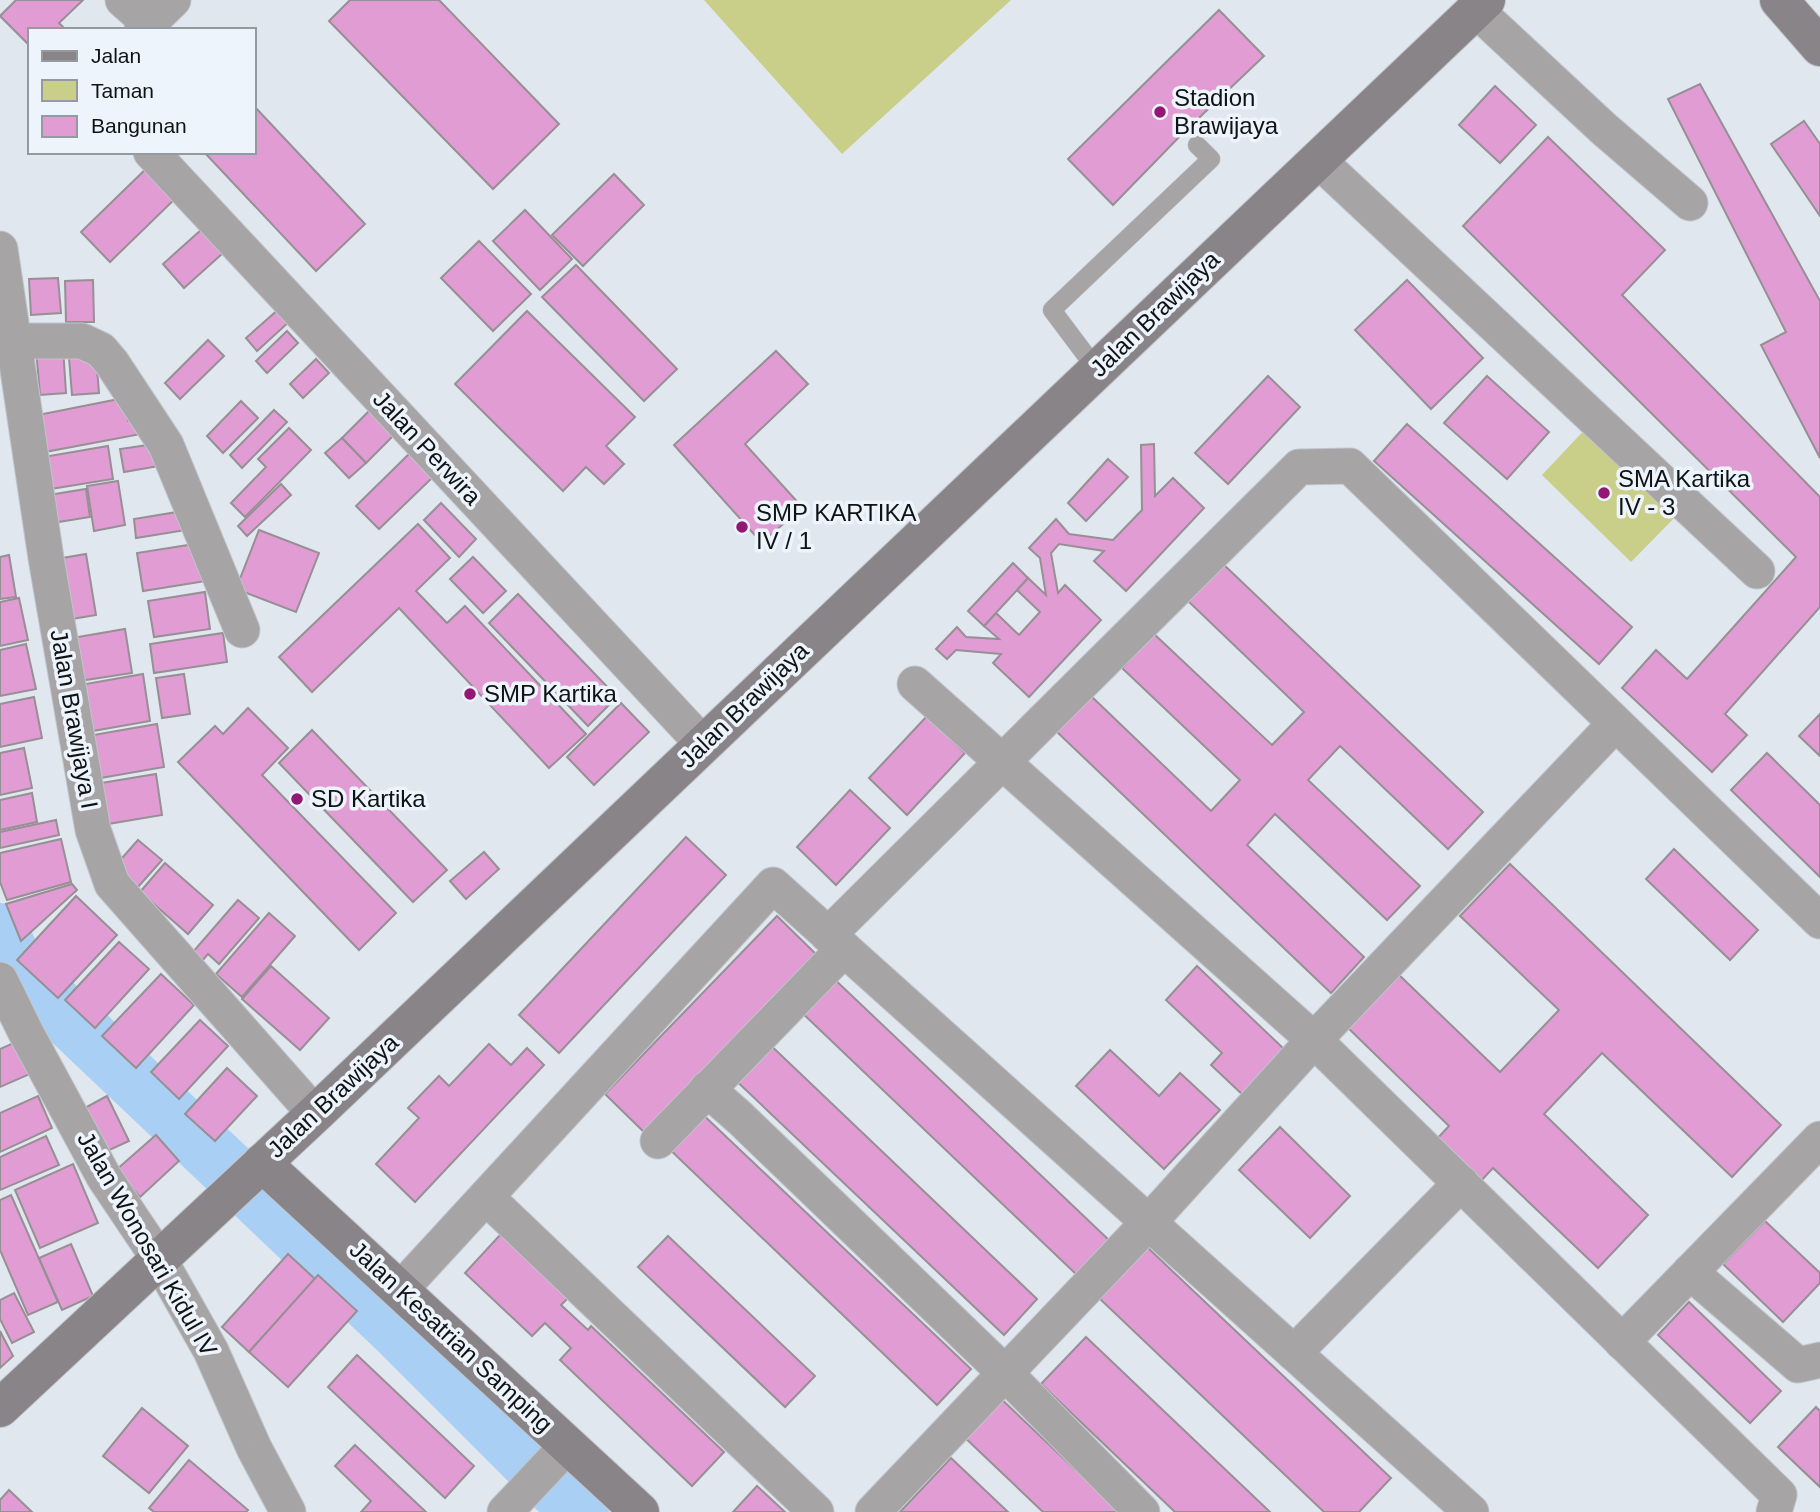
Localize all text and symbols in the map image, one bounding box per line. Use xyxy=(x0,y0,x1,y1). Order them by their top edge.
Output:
legend xyxy=(28,28,256,154)
text: Jalan xyxy=(91,44,141,67)
text: Taman xyxy=(91,79,154,102)
place label: Stadion Brawijaya xyxy=(1174,84,1279,139)
marker: Stadion Brawijaya xyxy=(1152,104,1168,120)
text: Bangunan xyxy=(91,114,187,137)
street label: Jalan Brawijaya xyxy=(1085,245,1225,382)
street label: Jalan Perwira xyxy=(368,385,487,511)
place label: SMA Kartika IV - 3 xyxy=(1618,465,1751,520)
marker: SMA Kartika IV - 3 xyxy=(1596,485,1612,501)
place label: SMP KARTIKA IV / 1 xyxy=(756,499,917,554)
marker: SMP KARTIKA IV / 1 xyxy=(734,519,750,535)
street label: Jalan Brawijaya I xyxy=(45,627,104,811)
street label: Jalan Brawijaya xyxy=(674,636,814,773)
place label: SMP Kartika xyxy=(484,680,618,707)
marker: SMP Kartika xyxy=(462,686,478,702)
place label: SD Kartika xyxy=(311,785,426,812)
marker: SD Kartika xyxy=(289,791,305,807)
street label: Jalan Brawijaya xyxy=(262,1028,404,1163)
street label: Jalan Wonosari Kidul IV xyxy=(72,1127,223,1361)
street label: Jalan Kesatrian Samping xyxy=(345,1236,558,1437)

